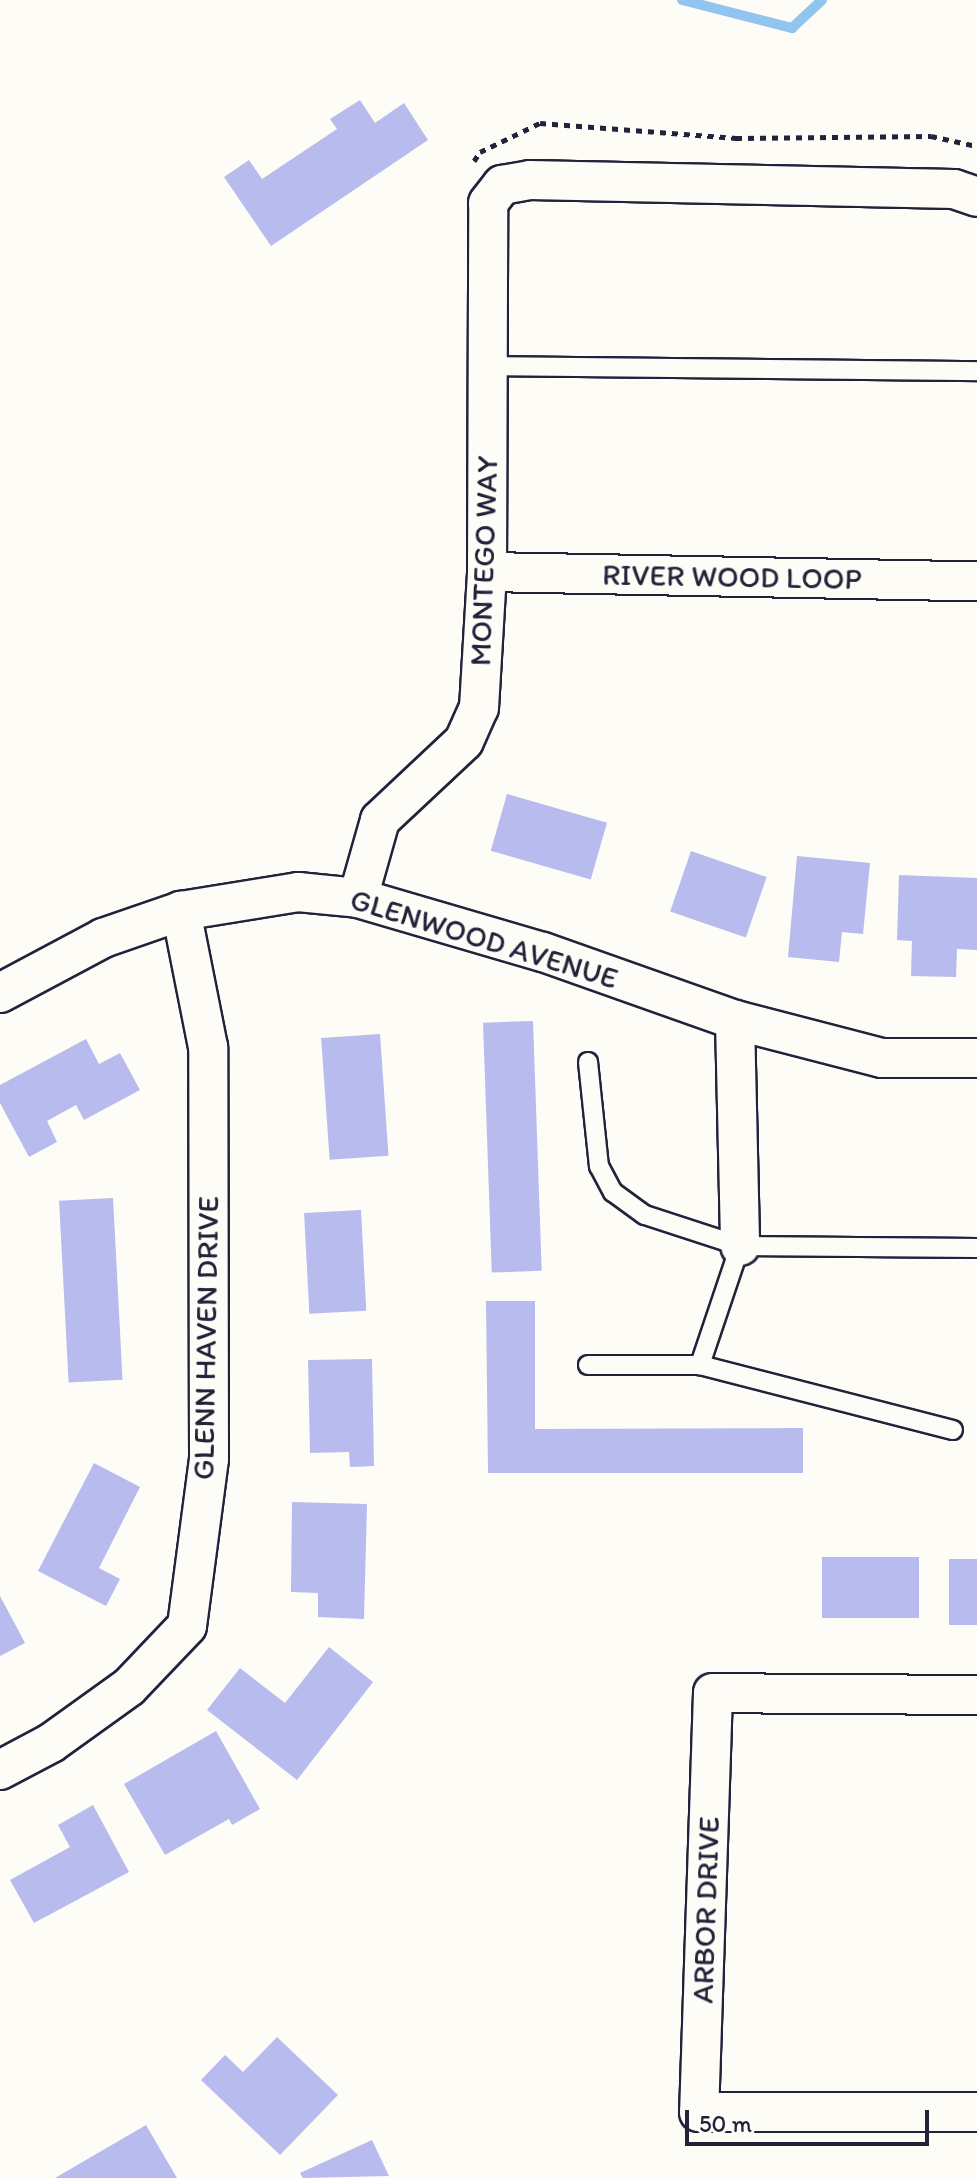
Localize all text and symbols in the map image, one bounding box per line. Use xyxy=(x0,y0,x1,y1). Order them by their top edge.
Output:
street label: MONTEGO WAY xyxy=(462,455,506,667)
street label: RIVER WOOD LOOP xyxy=(602,557,862,597)
street label: GLENWOOD AVENUE xyxy=(346,881,622,997)
street label: GLENN HAVEN DRIVE xyxy=(186,1195,226,1481)
street label: ARBOR DRIVE xyxy=(685,1816,727,2004)
scale bar xyxy=(689,2094,933,2144)
text: 50 m xyxy=(699,2109,752,2138)

